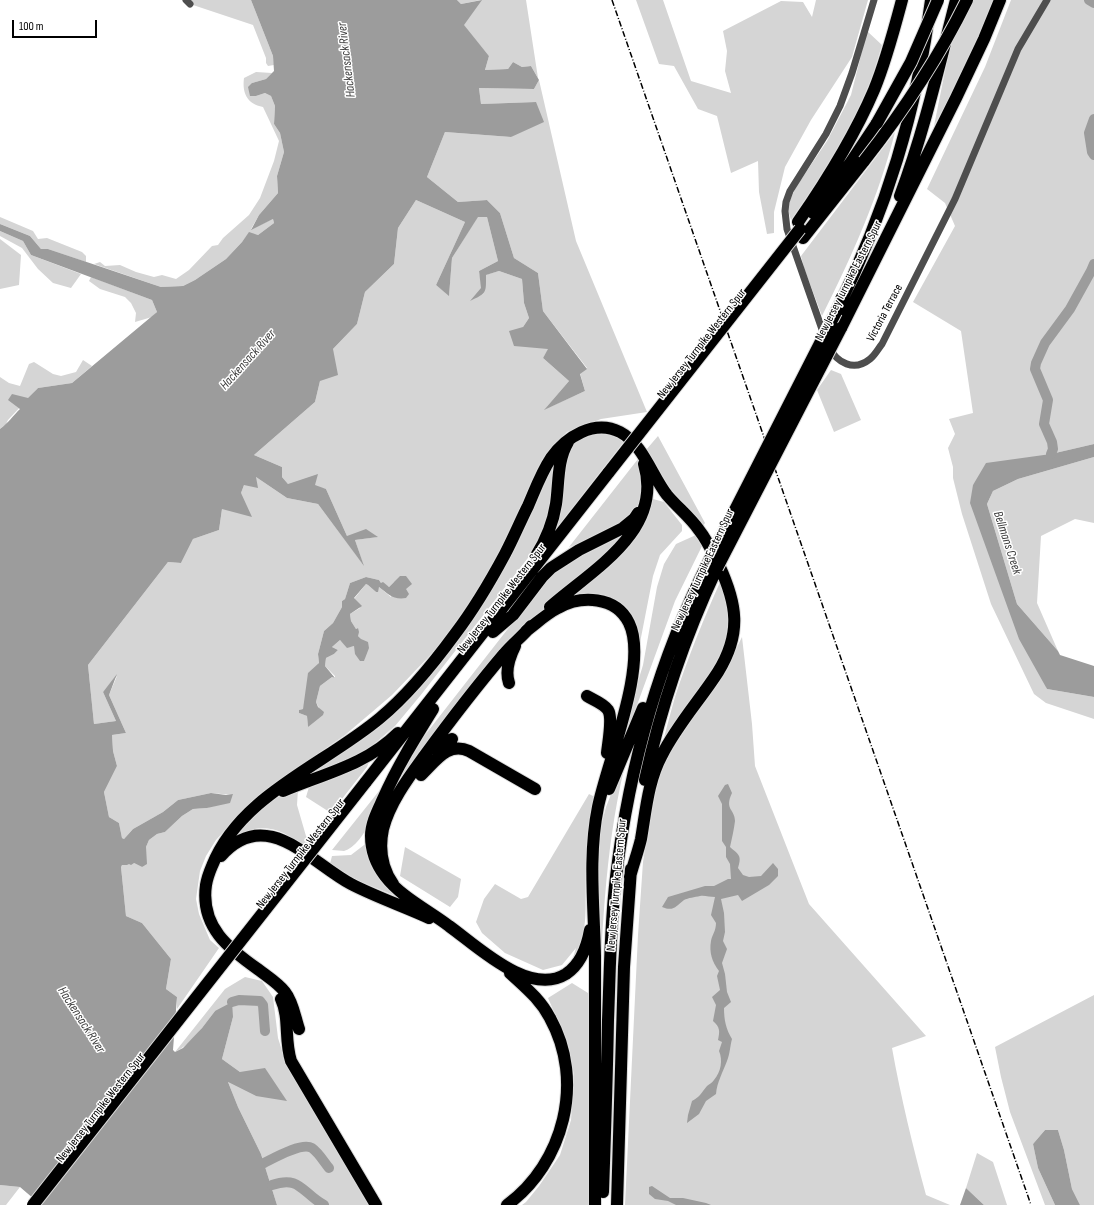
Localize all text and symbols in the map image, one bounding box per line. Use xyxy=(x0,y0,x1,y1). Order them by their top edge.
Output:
scale bar xyxy=(14,12,99,38)
text: 100 m xyxy=(19,19,44,34)
water label: Hackensack River xyxy=(335,22,359,98)
street label: New Jersey Turnpike Eastern Spur xyxy=(812,219,886,343)
street label: Victoria Terrace xyxy=(864,282,906,344)
street label: New Jersey Turnpike Western Spur xyxy=(655,286,749,402)
water label: Hackensack River xyxy=(217,327,279,393)
street label: New Jersey Turnpike Eastern Spur xyxy=(668,507,738,633)
water label: Bellmans Creek xyxy=(989,509,1025,577)
street label: New Jersey Turnpike Western Spur xyxy=(455,541,549,657)
street label: New Jersey Turnpike Western Spur xyxy=(254,796,348,912)
street label: New Jersey Turnpike Eastern Spur xyxy=(604,818,630,952)
water label: Hackensack River xyxy=(54,984,108,1056)
street label: New Jersey Turnpike Western Spur xyxy=(54,1050,148,1166)

